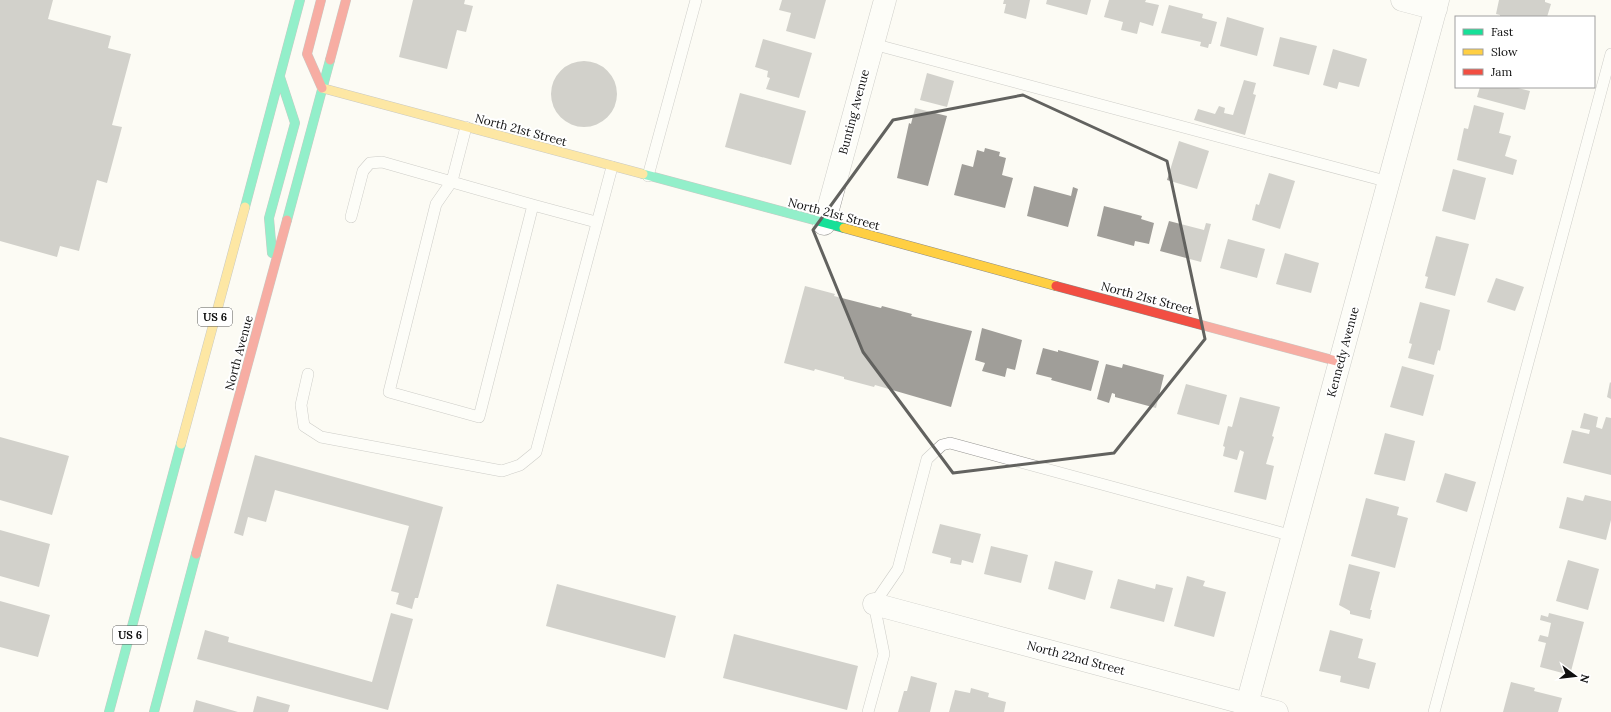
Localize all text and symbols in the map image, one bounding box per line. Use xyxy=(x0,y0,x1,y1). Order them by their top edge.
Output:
legend xyxy=(1455,16,1595,88)
text: Fast xyxy=(1491,24,1514,39)
text: Slow xyxy=(1491,44,1518,59)
text: Jam xyxy=(1490,64,1512,79)
street label: Bunting Avenue xyxy=(835,67,872,156)
street label: North 21st Street xyxy=(474,110,569,149)
street label: North 21st Street xyxy=(787,194,882,233)
street label: North 21st Street xyxy=(1100,278,1195,317)
street label: Kennedy Avenue xyxy=(1323,305,1362,399)
road number: US 6 xyxy=(198,308,232,326)
street label: North Avenue xyxy=(221,313,256,392)
road number: US 6 xyxy=(113,626,147,644)
street label: North 22nd Street xyxy=(1025,637,1127,678)
north arrow xyxy=(1555,656,1595,696)
text: N xyxy=(1577,673,1593,685)

